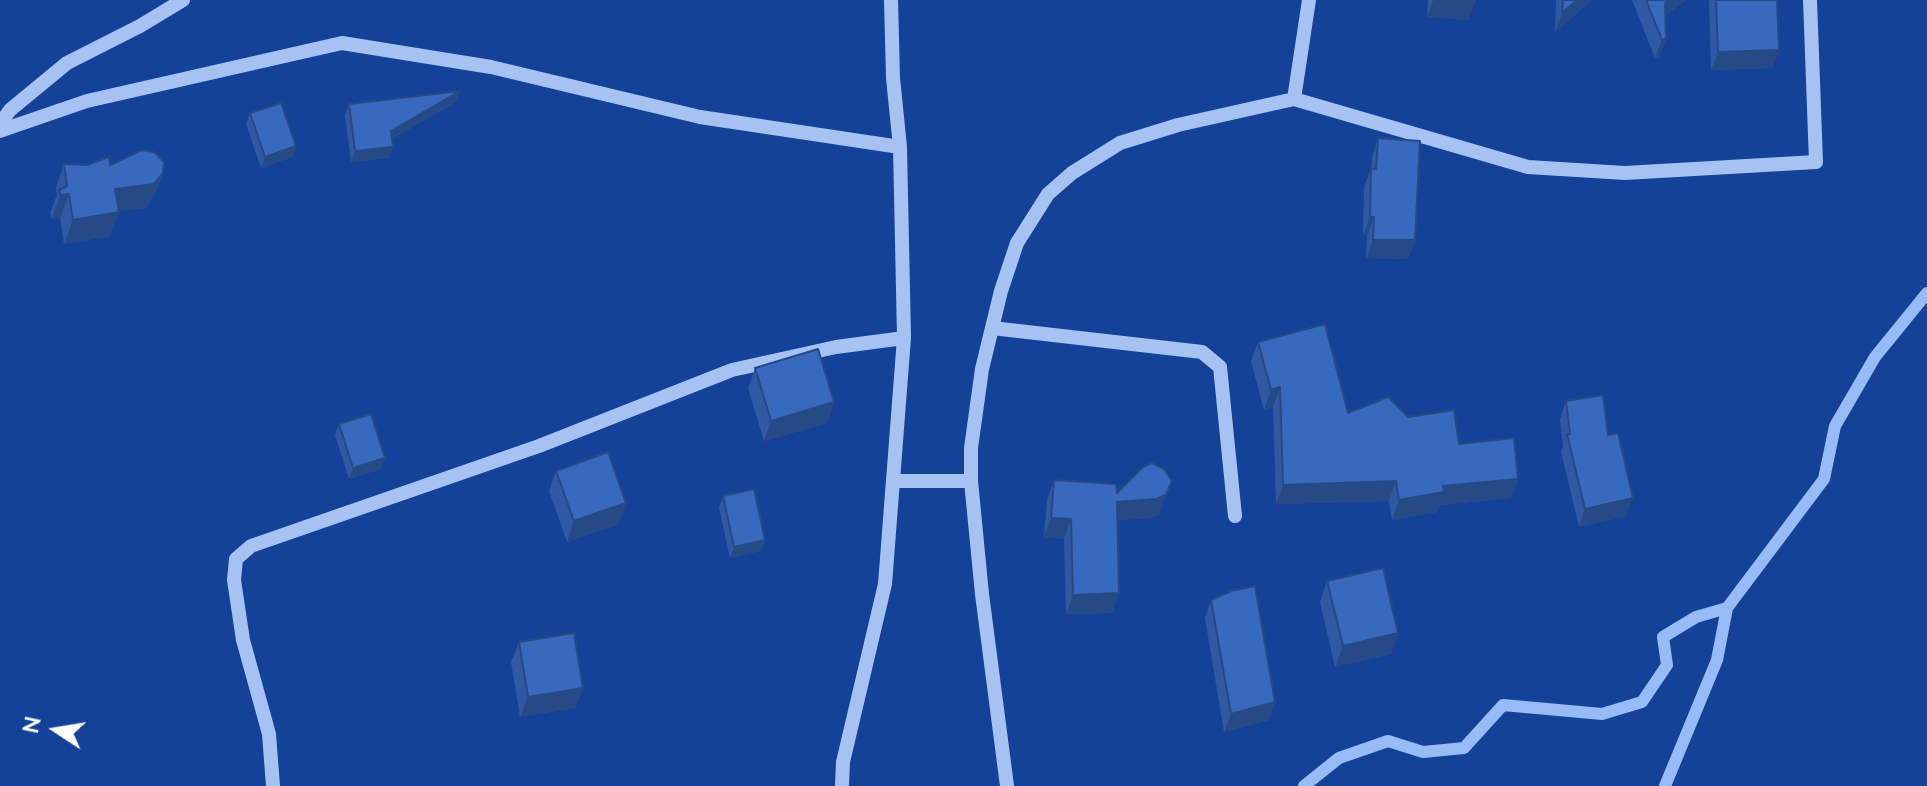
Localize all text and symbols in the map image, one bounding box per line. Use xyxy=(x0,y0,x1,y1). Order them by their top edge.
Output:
north arrow xyxy=(16,690,96,770)
text: N xyxy=(16,714,49,736)

